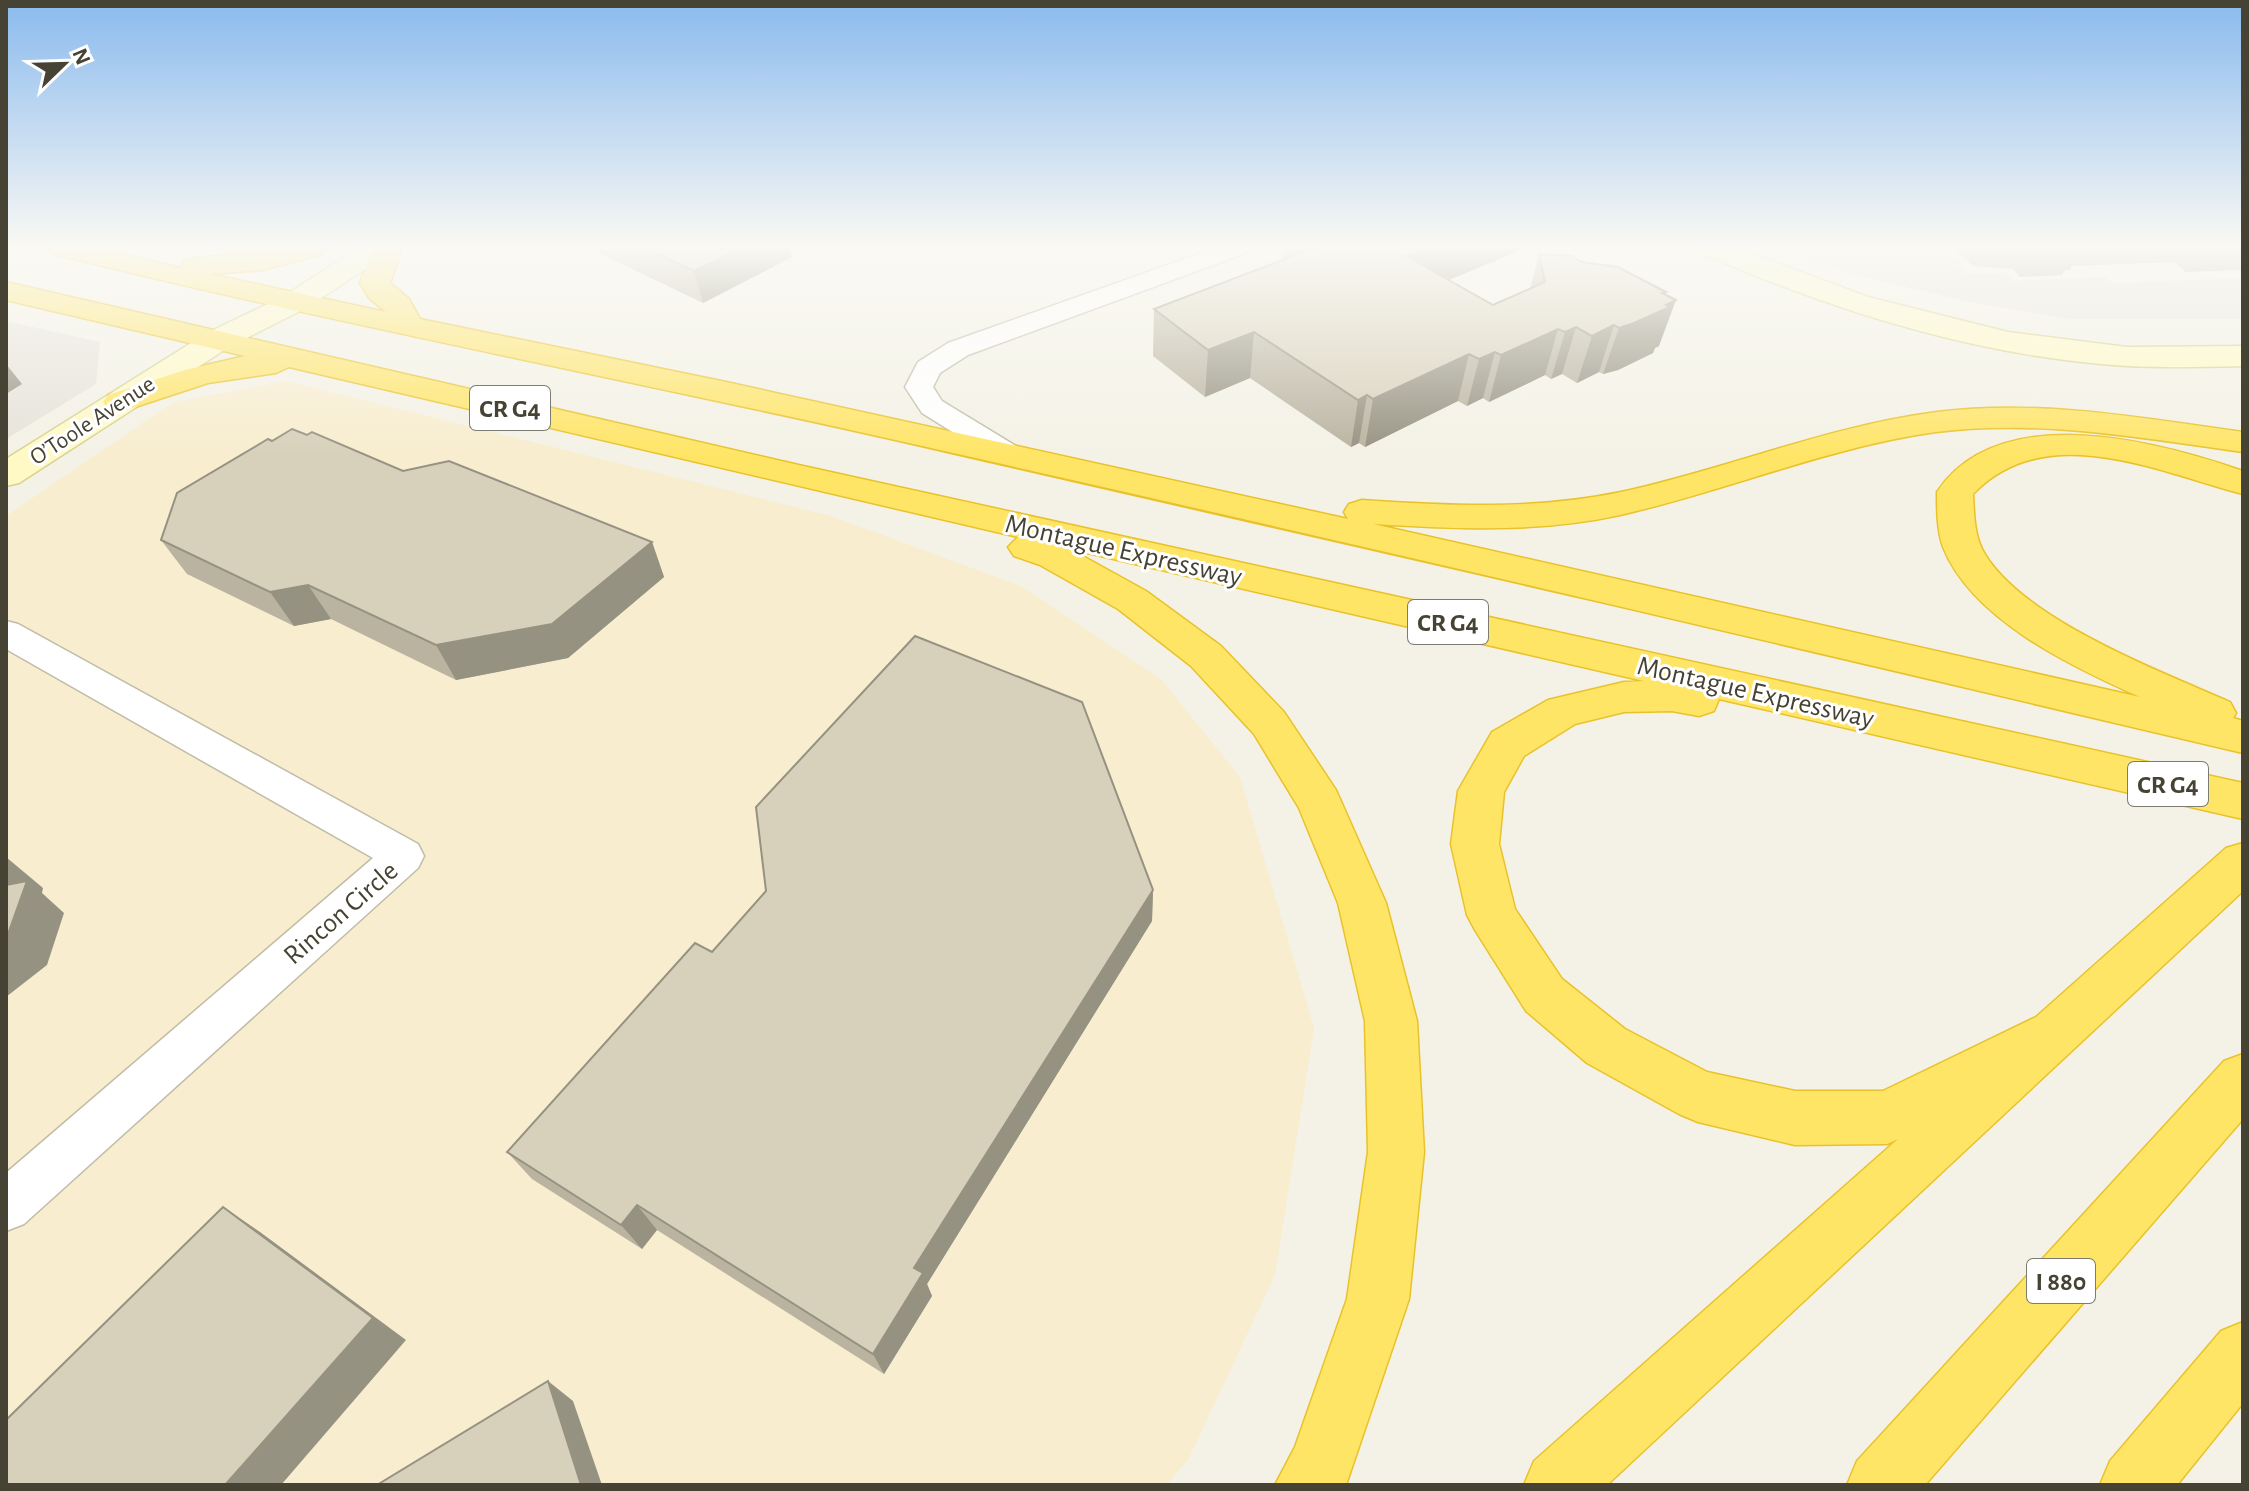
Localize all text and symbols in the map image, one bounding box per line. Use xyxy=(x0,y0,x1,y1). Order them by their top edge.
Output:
north arrow xyxy=(24,24,104,104)
text: N xyxy=(68,45,95,68)
street label: O’Toole Avenue xyxy=(26,372,159,470)
road number: CR G4 xyxy=(470,386,550,430)
street label: Montague Expressway xyxy=(1003,510,1245,592)
road number: CR G4 xyxy=(1408,600,1488,644)
street label: Montague Expressway xyxy=(1635,652,1877,734)
road number: CR G4 xyxy=(2128,762,2208,806)
street label: Rincon Circle xyxy=(279,857,404,970)
road number: I 880 xyxy=(2027,1259,2095,1303)

